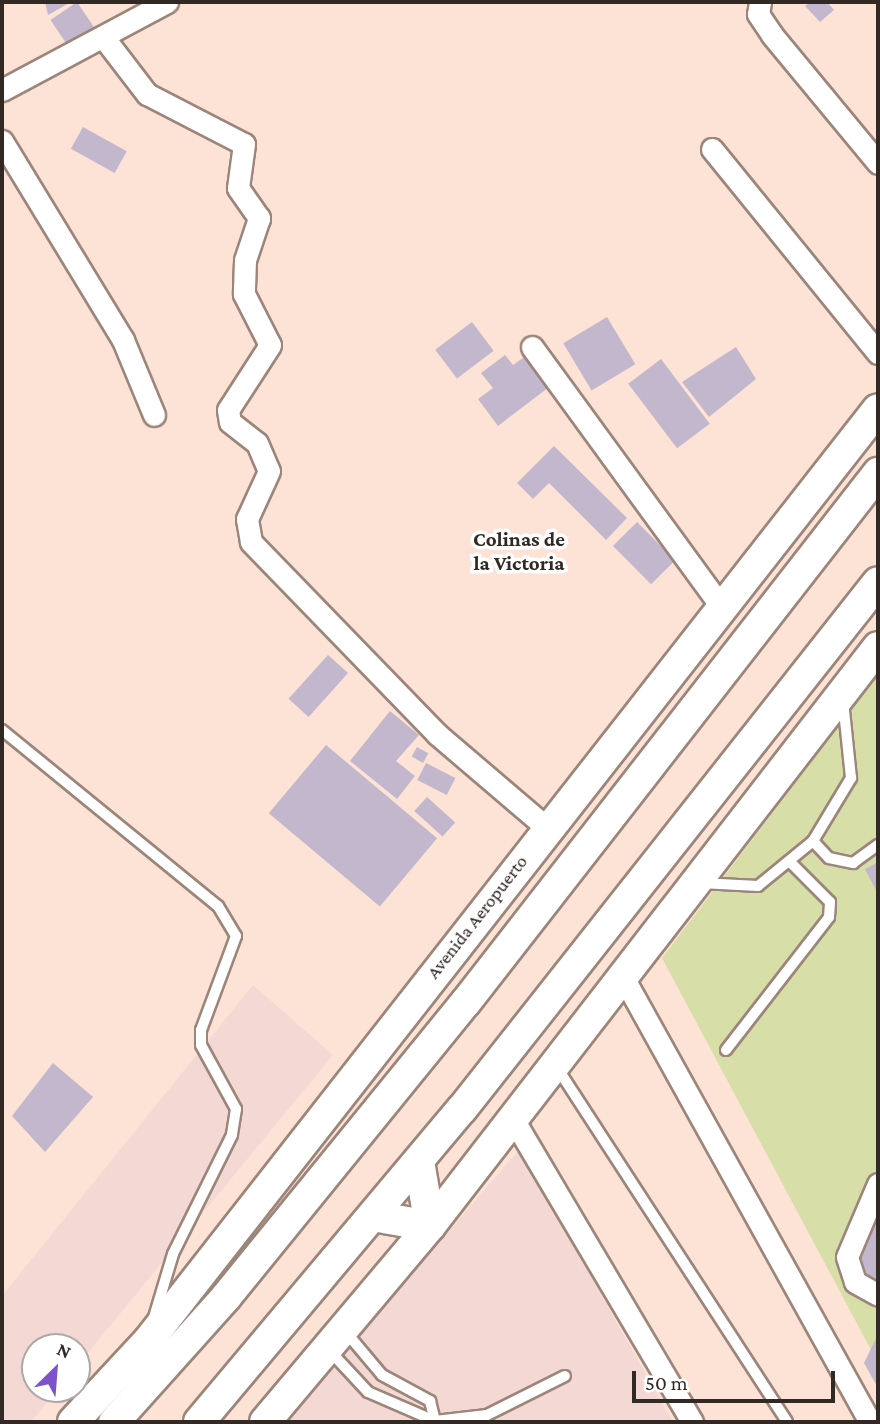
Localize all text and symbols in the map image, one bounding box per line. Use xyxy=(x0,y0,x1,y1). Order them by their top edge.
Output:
district label: Colinas de la Victoria xyxy=(473,526,565,576)
street label: Avenida Aeropuerto xyxy=(422,851,532,983)
north arrow xyxy=(21,1333,91,1403)
text: N xyxy=(54,1338,75,1363)
scale bar xyxy=(635,1358,838,1402)
text: 50 m xyxy=(645,1371,688,1395)

